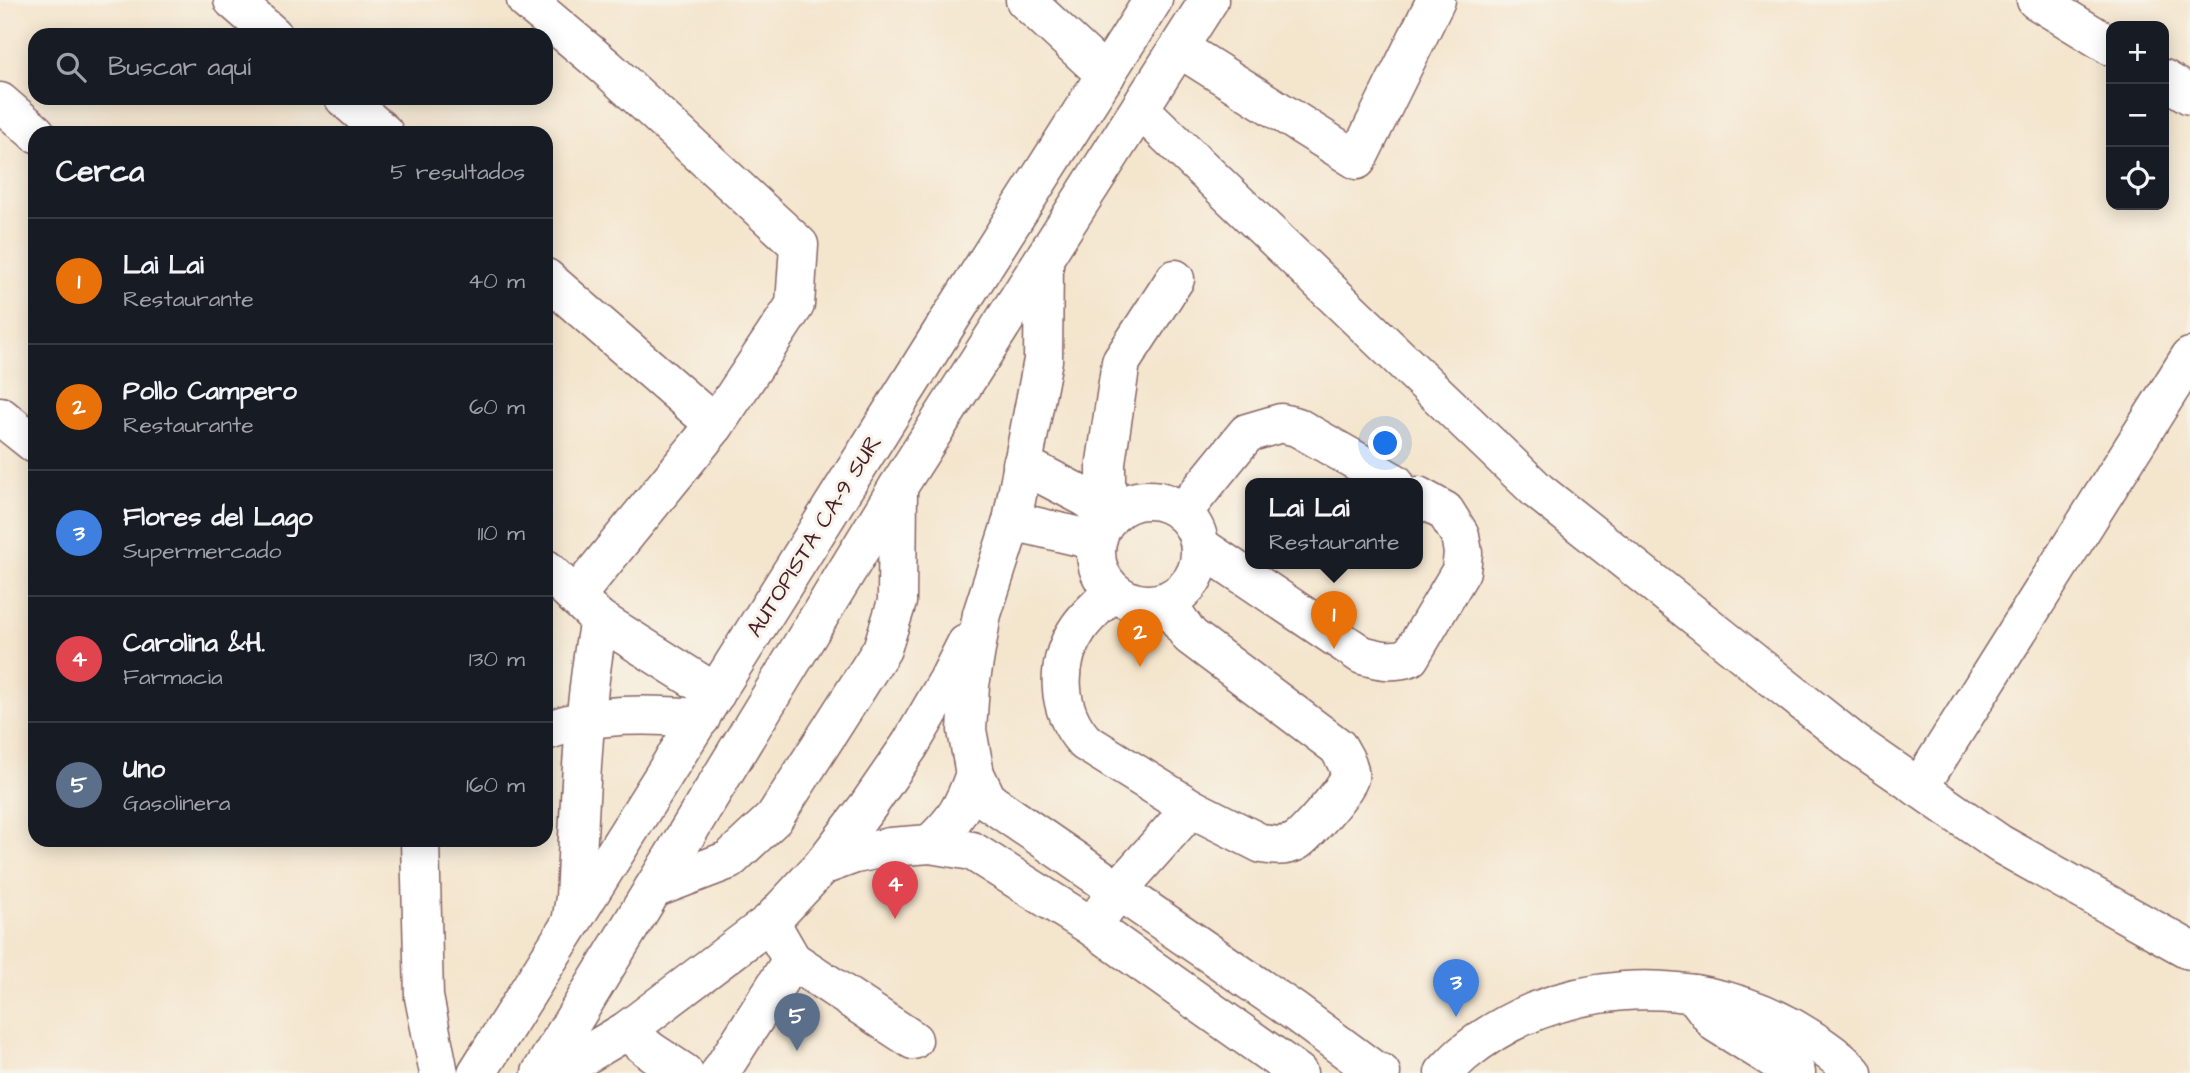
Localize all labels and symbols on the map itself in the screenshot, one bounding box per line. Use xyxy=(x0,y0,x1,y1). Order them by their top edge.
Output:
your location xyxy=(1368,426,1402,460)
street label: AUTOPISTA CA-9 SUR xyxy=(739,429,889,643)
pin: 1 xyxy=(1311,591,1357,649)
pin: 2 xyxy=(1117,609,1163,667)
pin: 4 xyxy=(872,861,918,919)
pin: 3 xyxy=(1433,959,1479,1017)
pin: 5 xyxy=(774,993,820,1051)

